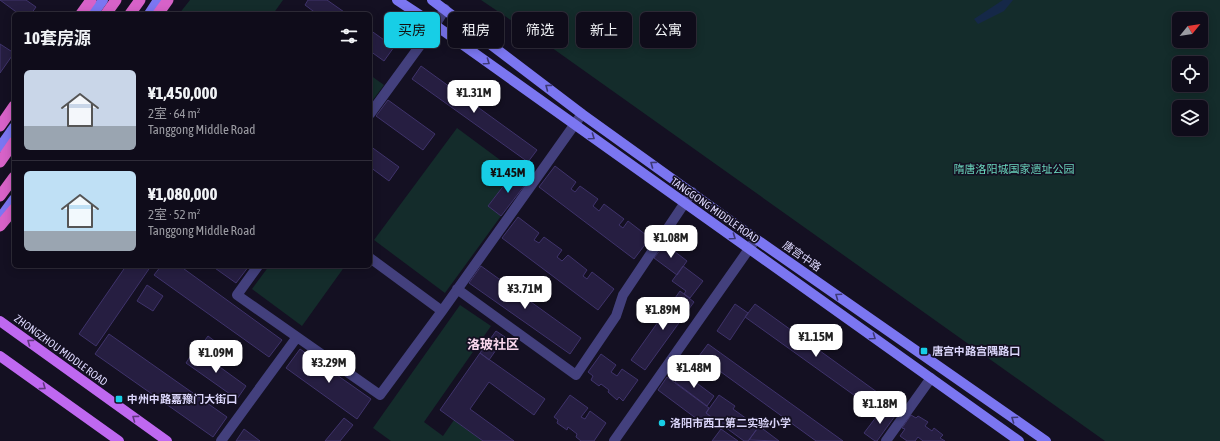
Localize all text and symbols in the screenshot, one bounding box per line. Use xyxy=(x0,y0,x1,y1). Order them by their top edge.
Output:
chip: 买房 xyxy=(384,12,440,48)
chip: 租房 xyxy=(448,12,504,48)
chip: 筛选 xyxy=(512,12,568,48)
chip: 新上 xyxy=(576,12,632,48)
chip: 公寓 xyxy=(640,12,696,48)
north arrow xyxy=(1172,12,1208,48)
map controls xyxy=(1172,12,1208,136)
icon: filters xyxy=(338,25,360,47)
text: 10套房源 xyxy=(24,28,91,48)
button: locate xyxy=(1172,56,1208,92)
one-way arrow xyxy=(482,57,489,64)
pin: ¥1.31M xyxy=(441,80,507,114)
text: ¥1,450,000 xyxy=(148,83,218,103)
text: ¥1.31M xyxy=(456,85,492,100)
one-way arrow xyxy=(545,85,552,92)
icon: home xyxy=(56,86,104,134)
button: layers xyxy=(1172,100,1208,136)
text: 2室 · 64 m² xyxy=(148,106,200,121)
text: Tanggong Middle Road xyxy=(148,122,255,137)
one-way arrow xyxy=(588,133,595,140)
pin: ¥1.45M xyxy=(475,160,541,194)
one-way arrow xyxy=(650,162,657,169)
park label: 隋唐洛阳城国家遗址公园 xyxy=(954,163,1075,175)
text: ¥1.45M xyxy=(490,165,526,180)
street label: TANGGONG MIDDLE ROAD xyxy=(669,175,761,245)
text: ¥1,080,000 xyxy=(148,184,218,204)
icon: home xyxy=(56,187,104,235)
text: 2室 · 52 m² xyxy=(148,207,200,222)
text: Tanggong Middle Road xyxy=(148,223,255,238)
pin: ¥1.08M xyxy=(638,225,704,259)
text: ¥1.08M xyxy=(653,230,689,245)
one-way arrow xyxy=(728,232,735,239)
street label: 唐宫中路 xyxy=(781,238,823,274)
pin: ¥3.71M xyxy=(492,276,558,310)
text: ¥3.71M xyxy=(507,281,543,296)
one-way arrow xyxy=(836,294,843,301)
pin: ¥1.89M xyxy=(630,297,696,331)
text: ¥1.89M xyxy=(645,302,681,317)
street label: ZHONGZHOU MIDDLE ROAD xyxy=(12,312,110,388)
pin: ¥1.15M xyxy=(783,324,849,358)
text: ¥1.15M xyxy=(798,329,834,344)
one-way arrow xyxy=(868,332,875,339)
district label: 洛玻社区 xyxy=(467,337,519,352)
one-way arrow xyxy=(27,340,34,347)
pin: ¥1.09M xyxy=(183,340,249,374)
text: ¥1.09M xyxy=(198,345,234,360)
place label: 唐宫中路宫隅路口 xyxy=(932,345,1020,357)
marker: 唐宫中路宫隅路口 xyxy=(919,346,929,356)
pin: ¥3.29M xyxy=(296,350,362,384)
text: ¥3.29M xyxy=(311,355,347,370)
pin: ¥1.48M xyxy=(661,355,727,389)
text: ¥1.48M xyxy=(676,360,712,375)
one-way arrow xyxy=(39,382,46,390)
pin: ¥1.18M xyxy=(847,391,913,425)
place label: 中州中路嘉豫门大街口 xyxy=(127,393,237,405)
marker: 中州中路嘉豫门大街口 xyxy=(114,394,124,404)
text: ¥1.18M xyxy=(862,396,898,411)
one-way arrow xyxy=(132,415,139,423)
one-way arrow xyxy=(1011,416,1018,424)
place label: 洛阳市西工第二实验小学 xyxy=(670,417,791,429)
marker: 洛阳市西工第二实验小学 xyxy=(657,418,667,428)

